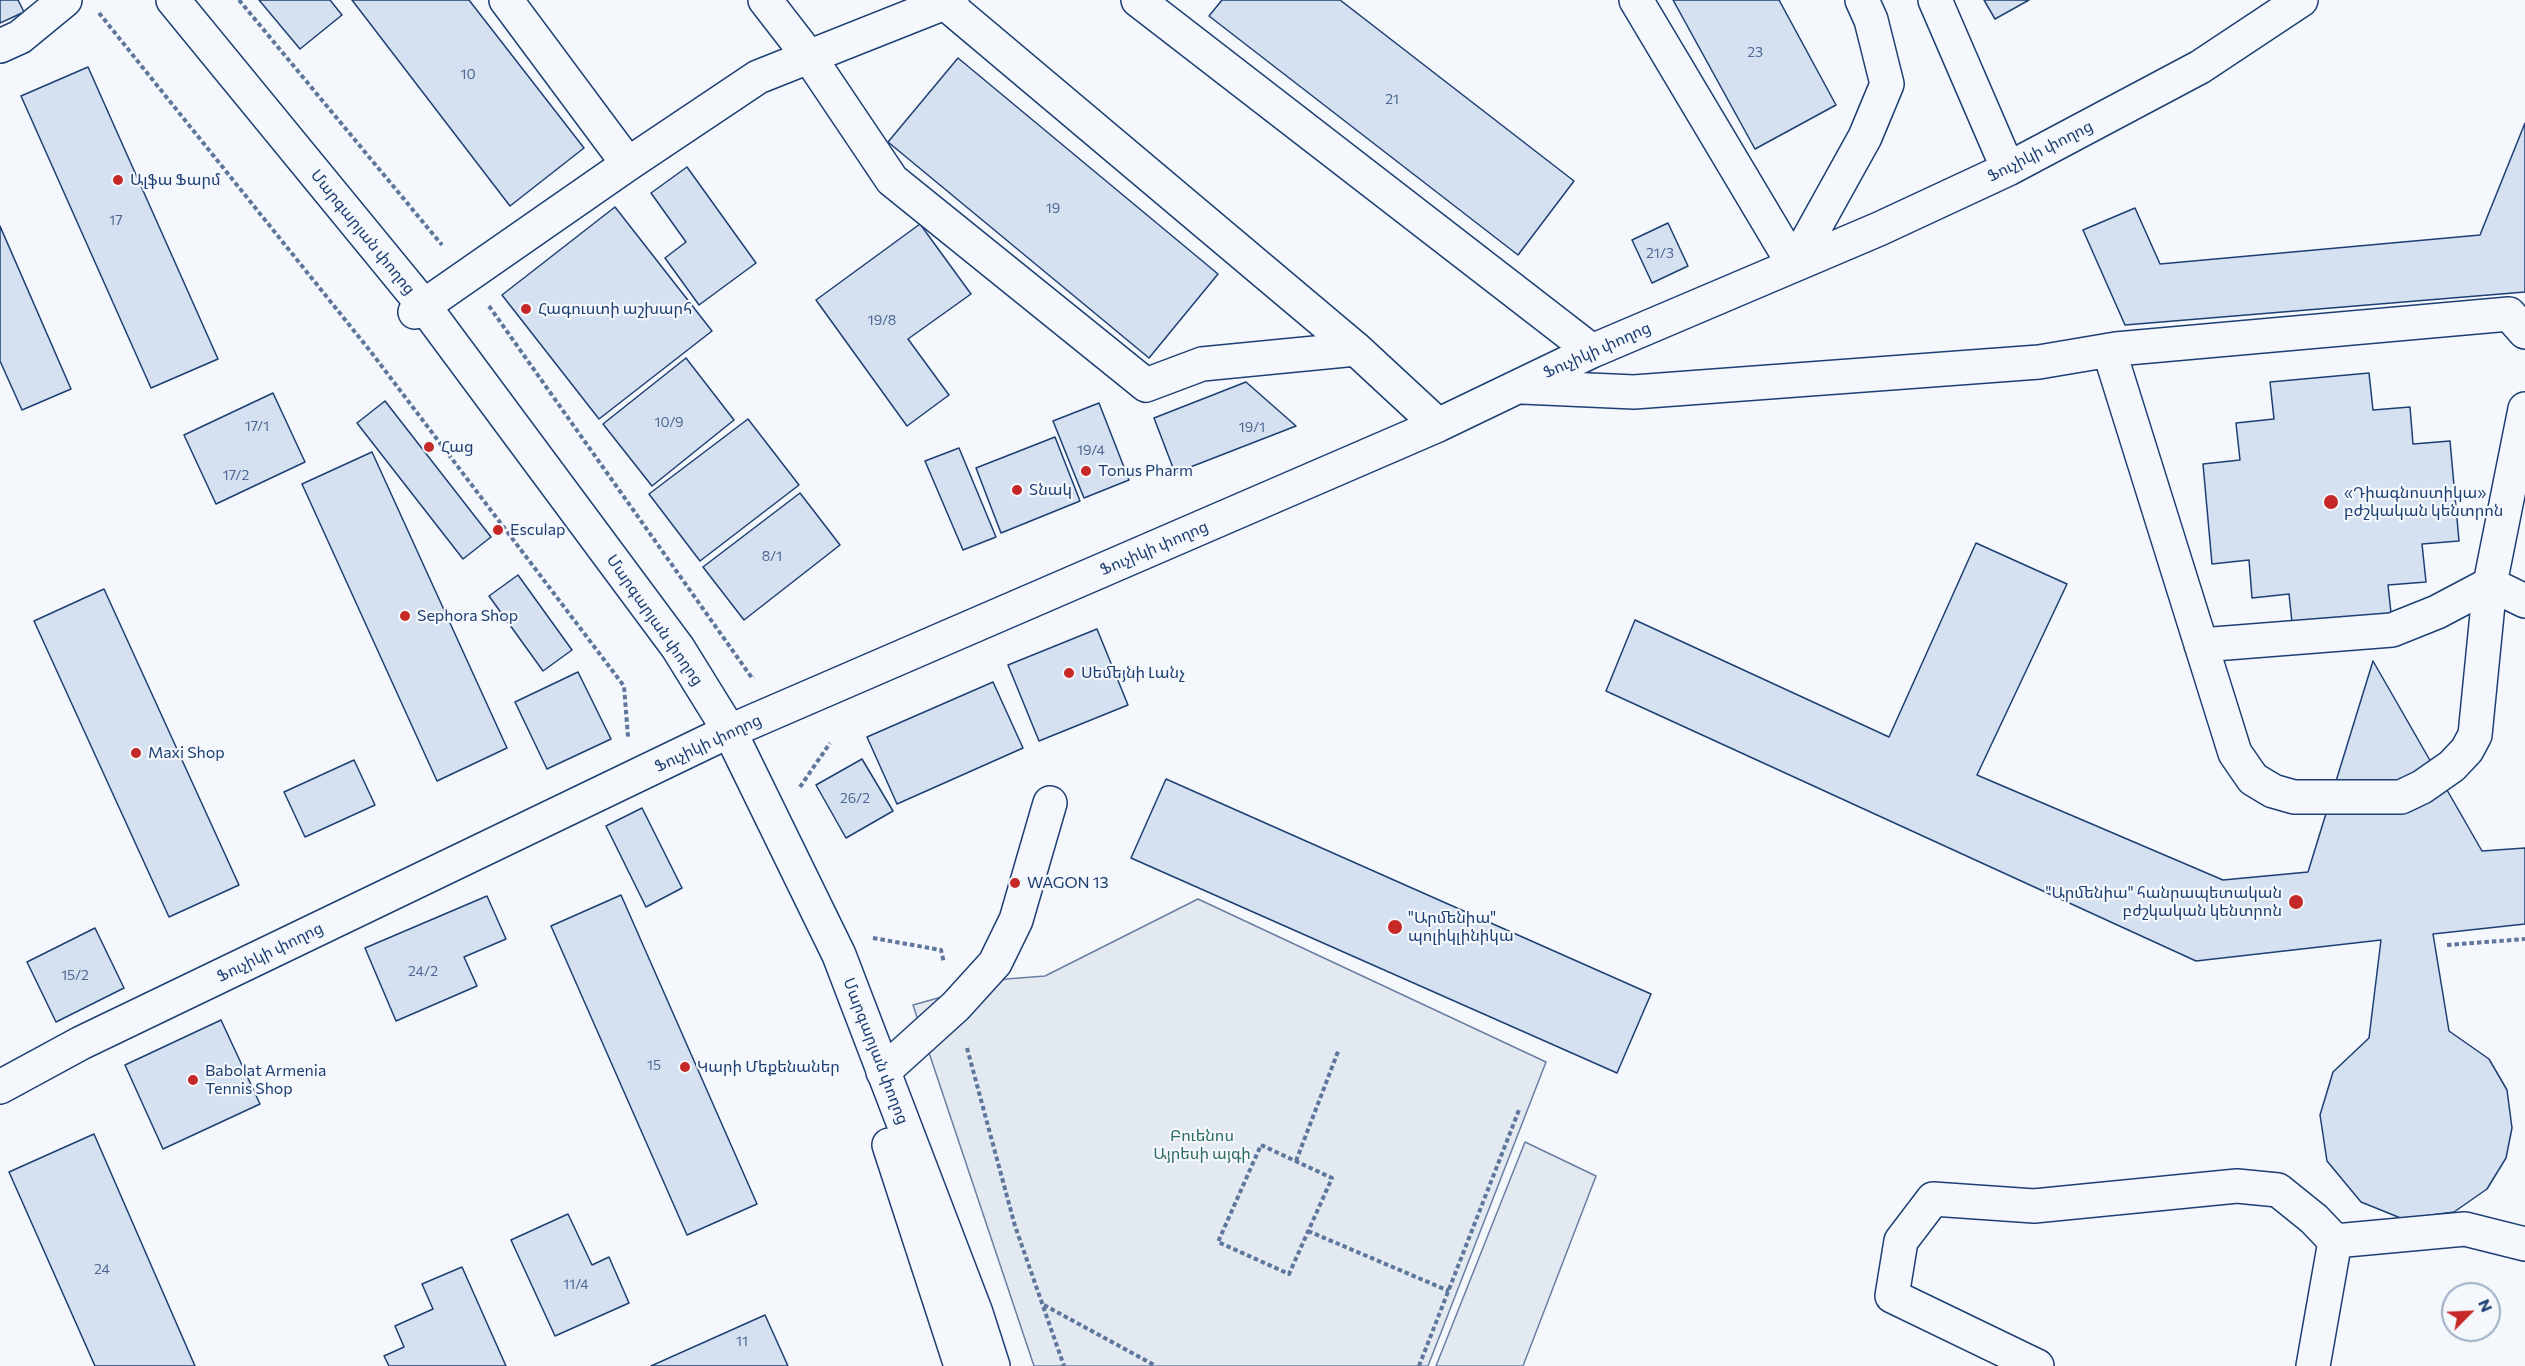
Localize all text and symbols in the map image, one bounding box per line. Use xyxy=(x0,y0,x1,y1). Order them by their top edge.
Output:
house number: 23 xyxy=(1747,44,1763,60)
house number: 10 xyxy=(460,66,476,82)
house number: 21 xyxy=(1385,91,1399,107)
street label: Ֆուչիկի փողոց xyxy=(1984,116,2096,186)
street label: Մարգարյան փողոց xyxy=(307,166,419,298)
place label: Ալֆա Ֆարմ xyxy=(130,170,221,190)
marker: Ալֆա Ֆարմ xyxy=(111,173,125,187)
house number: 19 xyxy=(1046,200,1060,216)
house number: 17 xyxy=(109,212,123,228)
house number: 21/3 xyxy=(1646,245,1674,261)
place label: Հագուստի աշխարհ xyxy=(538,299,692,319)
marker: Հագուստի աշխարհ xyxy=(519,302,533,316)
house number: 19/8 xyxy=(868,312,896,328)
street label: Ֆուչիկի փողոց xyxy=(1540,318,1654,382)
house number: 10/9 xyxy=(654,414,684,430)
house number: 17/1 xyxy=(245,418,269,434)
house number: 19/1 xyxy=(1239,419,1265,435)
place label: Հաց xyxy=(441,437,474,457)
marker: Հաց xyxy=(422,440,436,454)
house number: 19/4 xyxy=(1077,442,1105,458)
place label: Tonus Pharm xyxy=(1098,461,1193,481)
marker: Tonus Pharm xyxy=(1079,464,1093,478)
house number: 17/2 xyxy=(223,467,249,483)
place label: Տնակ xyxy=(1029,480,1072,500)
marker: Տնակ xyxy=(1010,483,1024,497)
place label: «Դիագնոստիկա» բժշկական կենտրոն xyxy=(2344,483,2503,521)
marker: «Դիագնոստիկա» բժշկական կենտրոն xyxy=(2322,493,2340,511)
street label: Ֆուչիկի փողոց xyxy=(1097,517,1211,579)
place label: Esculap xyxy=(510,520,565,540)
marker: Esculap xyxy=(491,523,505,537)
house number: 8/1 xyxy=(762,548,782,564)
street label: Մարգարյան փողոց xyxy=(603,551,707,689)
place label: Sephora Shop xyxy=(417,606,518,626)
marker: Sephora Shop xyxy=(398,609,412,623)
place label: Սեմեյնի Լանչ xyxy=(1081,663,1185,683)
marker: Սեմեյնի Լանչ xyxy=(1062,666,1076,680)
street label: Ֆուչիկի փողոց xyxy=(652,710,764,776)
place label: Maxi Shop xyxy=(148,743,225,763)
marker: Maxi Shop xyxy=(129,746,143,760)
house number: 26/2 xyxy=(840,790,870,806)
place label: WAGON 13 xyxy=(1027,873,1109,893)
marker: WAGON 13 xyxy=(1008,876,1022,890)
place label: "Արմենիա" հանրապետական բժշկական կենտրոն xyxy=(2046,883,2282,921)
marker: "Արմենիա" հանրապետական բժշկական կենտրոն xyxy=(2287,893,2305,911)
place label: "Արմենիա" պոլիկլինիկա xyxy=(1408,908,1514,946)
street label: Ֆուչիկի փողոց xyxy=(214,918,326,986)
marker: "Արմենիա" պոլիկլինիկա xyxy=(1386,918,1404,936)
house number: 24/2 xyxy=(408,963,438,979)
house number: 15/2 xyxy=(61,967,89,983)
street label: Մարգարյան փողոց xyxy=(839,975,913,1127)
house number: 15 xyxy=(647,1057,661,1073)
place label: Կարի Մեքենաներ xyxy=(697,1057,840,1077)
marker: Կարի Մեքենաներ xyxy=(678,1060,692,1074)
place label: Babolat Armenia Tennis Shop xyxy=(205,1061,326,1099)
marker: Babolat Armenia Tennis Shop xyxy=(186,1073,200,1087)
park label: Բուենոս Այրեսի այգի xyxy=(1153,1126,1251,1164)
house number: 24 xyxy=(94,1261,110,1277)
house number: 11/4 xyxy=(563,1276,589,1292)
north arrow xyxy=(2441,1282,2501,1342)
text: N xyxy=(2475,1296,2497,1315)
house number: 11 xyxy=(736,1333,748,1349)

